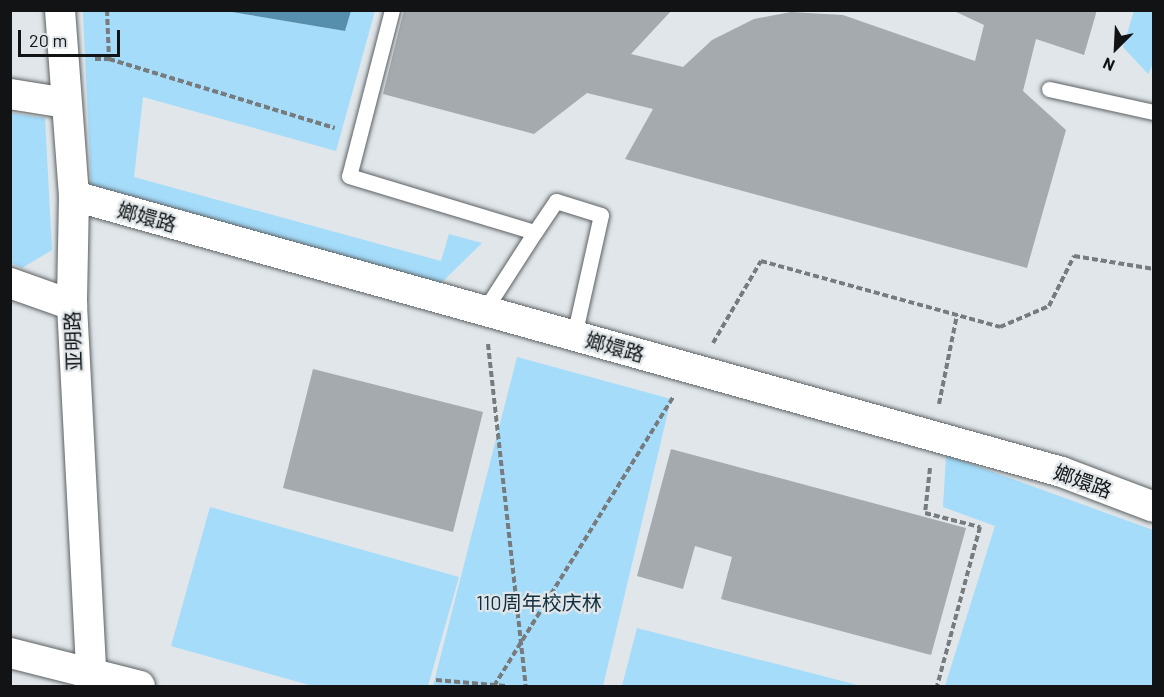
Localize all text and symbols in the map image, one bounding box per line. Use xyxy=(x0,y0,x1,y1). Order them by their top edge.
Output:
scale bar xyxy=(21,18,123,56)
north arrow xyxy=(1086,18,1146,78)
text: 20 m xyxy=(29,29,67,51)
text: N xyxy=(1100,54,1117,76)
street label: 嫏嬛路 xyxy=(115,197,179,237)
street label: 亚明路 xyxy=(60,311,86,371)
street label: 嫏嬛路 xyxy=(583,327,647,367)
street label: 嫏嬛路 xyxy=(1051,459,1115,503)
park label: 110周年校庆林 xyxy=(476,590,602,614)

